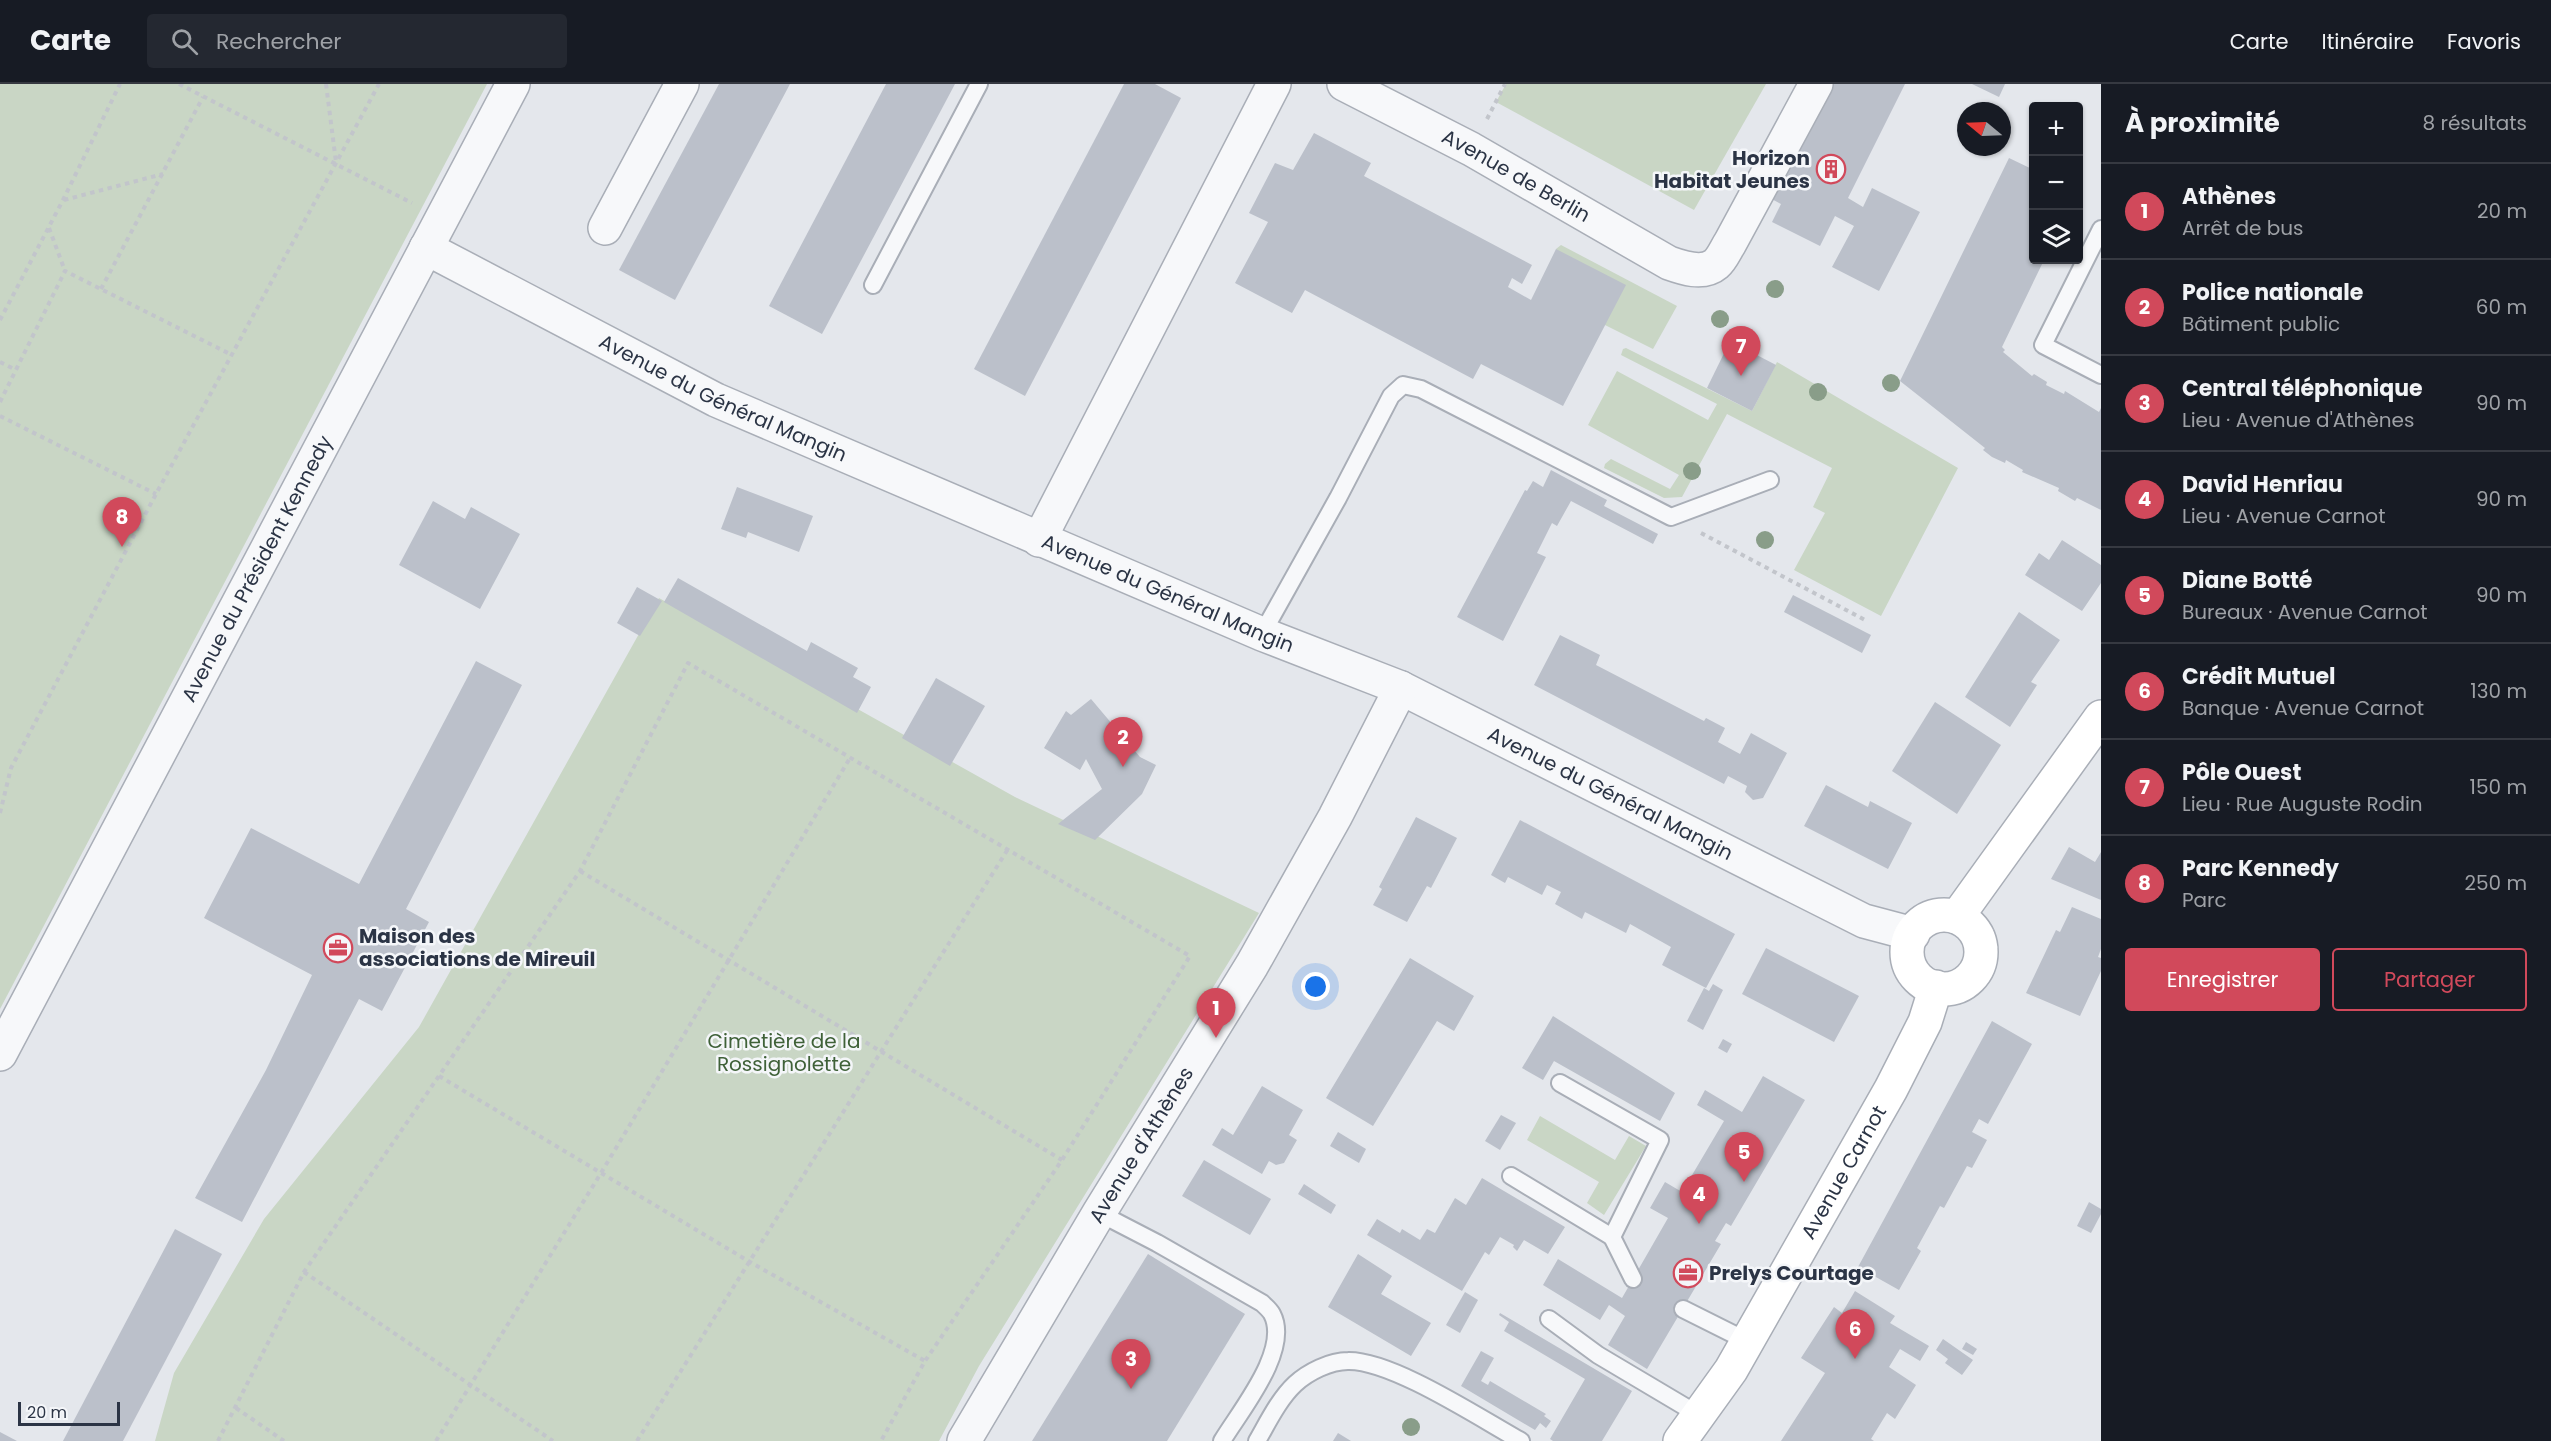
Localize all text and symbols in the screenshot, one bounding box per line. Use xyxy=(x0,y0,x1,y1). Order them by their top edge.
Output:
search box xyxy=(147,14,567,68)
text: Carte xyxy=(30,21,111,60)
icon: search xyxy=(168,25,201,58)
text: Rechercher xyxy=(216,26,342,57)
text: Carte xyxy=(2230,27,2289,56)
text: Itinéraire xyxy=(2322,27,2414,56)
text: Favoris xyxy=(2447,27,2521,56)
north arrow xyxy=(1957,102,2011,156)
map controls xyxy=(2029,102,2083,264)
button: + xyxy=(2029,102,2083,156)
text: À proximité xyxy=(2125,105,2280,141)
text: 8 résultats xyxy=(2423,109,2527,137)
street label: Avenue de Berlin xyxy=(1437,122,1596,229)
place label: Horizon Habitat Jeunes xyxy=(1654,144,1810,195)
building icon: Horizon Habitat Jeunes xyxy=(1815,153,1847,185)
button: − xyxy=(2029,156,2083,210)
text: Athènes xyxy=(2182,181,2276,212)
text: 1 xyxy=(2141,197,2148,225)
text: 20 m xyxy=(2477,197,2527,225)
button: layers xyxy=(2029,210,2083,264)
text: Arrêt de bus xyxy=(2182,214,2303,242)
text: Police nationale xyxy=(2182,277,2363,308)
text: 2 xyxy=(2139,293,2150,321)
text: 60 m xyxy=(2476,293,2527,321)
text: Bâtiment public xyxy=(2182,310,2340,338)
pin: 7 xyxy=(1722,326,1760,376)
street label: Avenue du Général Mangin xyxy=(594,327,851,469)
text: Central téléphonique xyxy=(2182,373,2423,404)
text: 3 xyxy=(2138,389,2151,417)
text: 90 m xyxy=(2476,389,2527,417)
text: Lieu · Avenue d'Athènes xyxy=(2182,406,2414,434)
street label: Avenue du Président Kennedy xyxy=(175,431,339,707)
text: David Henriau xyxy=(2182,469,2343,500)
text: 4 xyxy=(2138,485,2151,513)
text: 90 m xyxy=(2476,485,2527,513)
pin: 8 xyxy=(102,498,142,547)
text: Lieu · Avenue Carnot xyxy=(2182,502,2385,530)
street label: Avenue du Général Mangin xyxy=(1038,527,1298,659)
text: Diane Botté xyxy=(2182,565,2312,596)
text: 5 xyxy=(2138,581,2151,609)
text: 90 m xyxy=(2476,581,2527,609)
text: Bureaux · Avenue Carnot xyxy=(2182,598,2427,626)
text: Crédit Mutuel xyxy=(2182,661,2336,692)
text: 6 xyxy=(2138,677,2151,705)
text: 130 m xyxy=(2470,677,2527,705)
text: Banque · Avenue Carnot xyxy=(2182,694,2424,722)
pin: 2 xyxy=(1104,718,1142,767)
street label: Avenue du Général Mangin xyxy=(1483,720,1738,867)
text: Pôle Ouest xyxy=(2182,757,2301,788)
text: 7 xyxy=(2139,773,2150,801)
text: 150 m xyxy=(2470,773,2527,801)
text: Lieu · Rue Auguste Rodin xyxy=(2182,790,2423,818)
text: Parc Kennedy xyxy=(2182,853,2339,884)
text: 8 xyxy=(2138,869,2151,897)
text: 250 m xyxy=(2464,869,2527,897)
text: Parc xyxy=(2182,886,2227,914)
place label: Maison des associations de Mireuil xyxy=(359,922,595,973)
office icon: Maison des associations de Mireuil xyxy=(322,932,354,964)
button: Enregistrer xyxy=(2125,948,2320,1011)
button: Partager xyxy=(2332,948,2527,1011)
your location xyxy=(1301,972,1330,1001)
pin: 1 xyxy=(1196,988,1236,1038)
park label: Cimetière de la Rossignolette xyxy=(708,1027,860,1078)
street label: Avenue d'Athènes xyxy=(1082,1061,1200,1228)
street label: Avenue Carnot xyxy=(1794,1100,1893,1244)
pin: 5 xyxy=(1724,1132,1764,1182)
pin: 4 xyxy=(1680,1174,1718,1224)
office icon: Prelys Courtage xyxy=(1672,1257,1704,1289)
place label: Prelys Courtage xyxy=(1709,1259,1874,1287)
pin: 6 xyxy=(1836,1310,1874,1359)
pin: 3 xyxy=(1112,1340,1150,1389)
scale bar xyxy=(18,1399,120,1426)
text: 20 m xyxy=(27,1401,67,1424)

